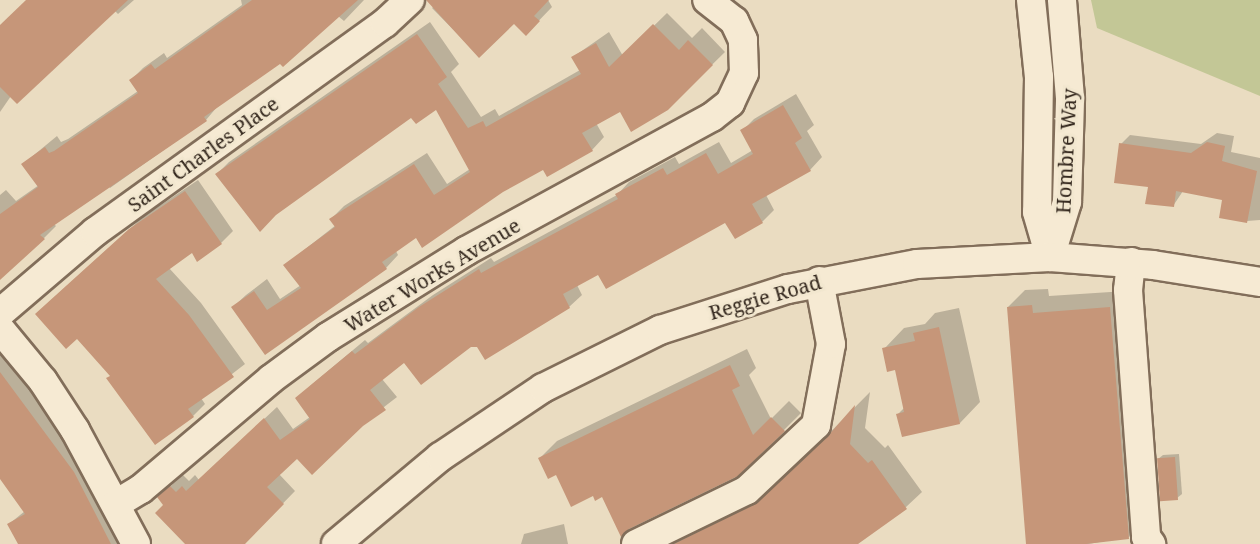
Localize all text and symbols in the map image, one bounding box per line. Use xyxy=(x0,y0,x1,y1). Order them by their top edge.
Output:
street label: Hombre Way xyxy=(1051,88,1081,214)
street label: Saint Charles Place xyxy=(123,91,283,217)
street label: Water Works Avenue xyxy=(340,213,524,337)
street label: Reggie Road xyxy=(706,269,824,325)

